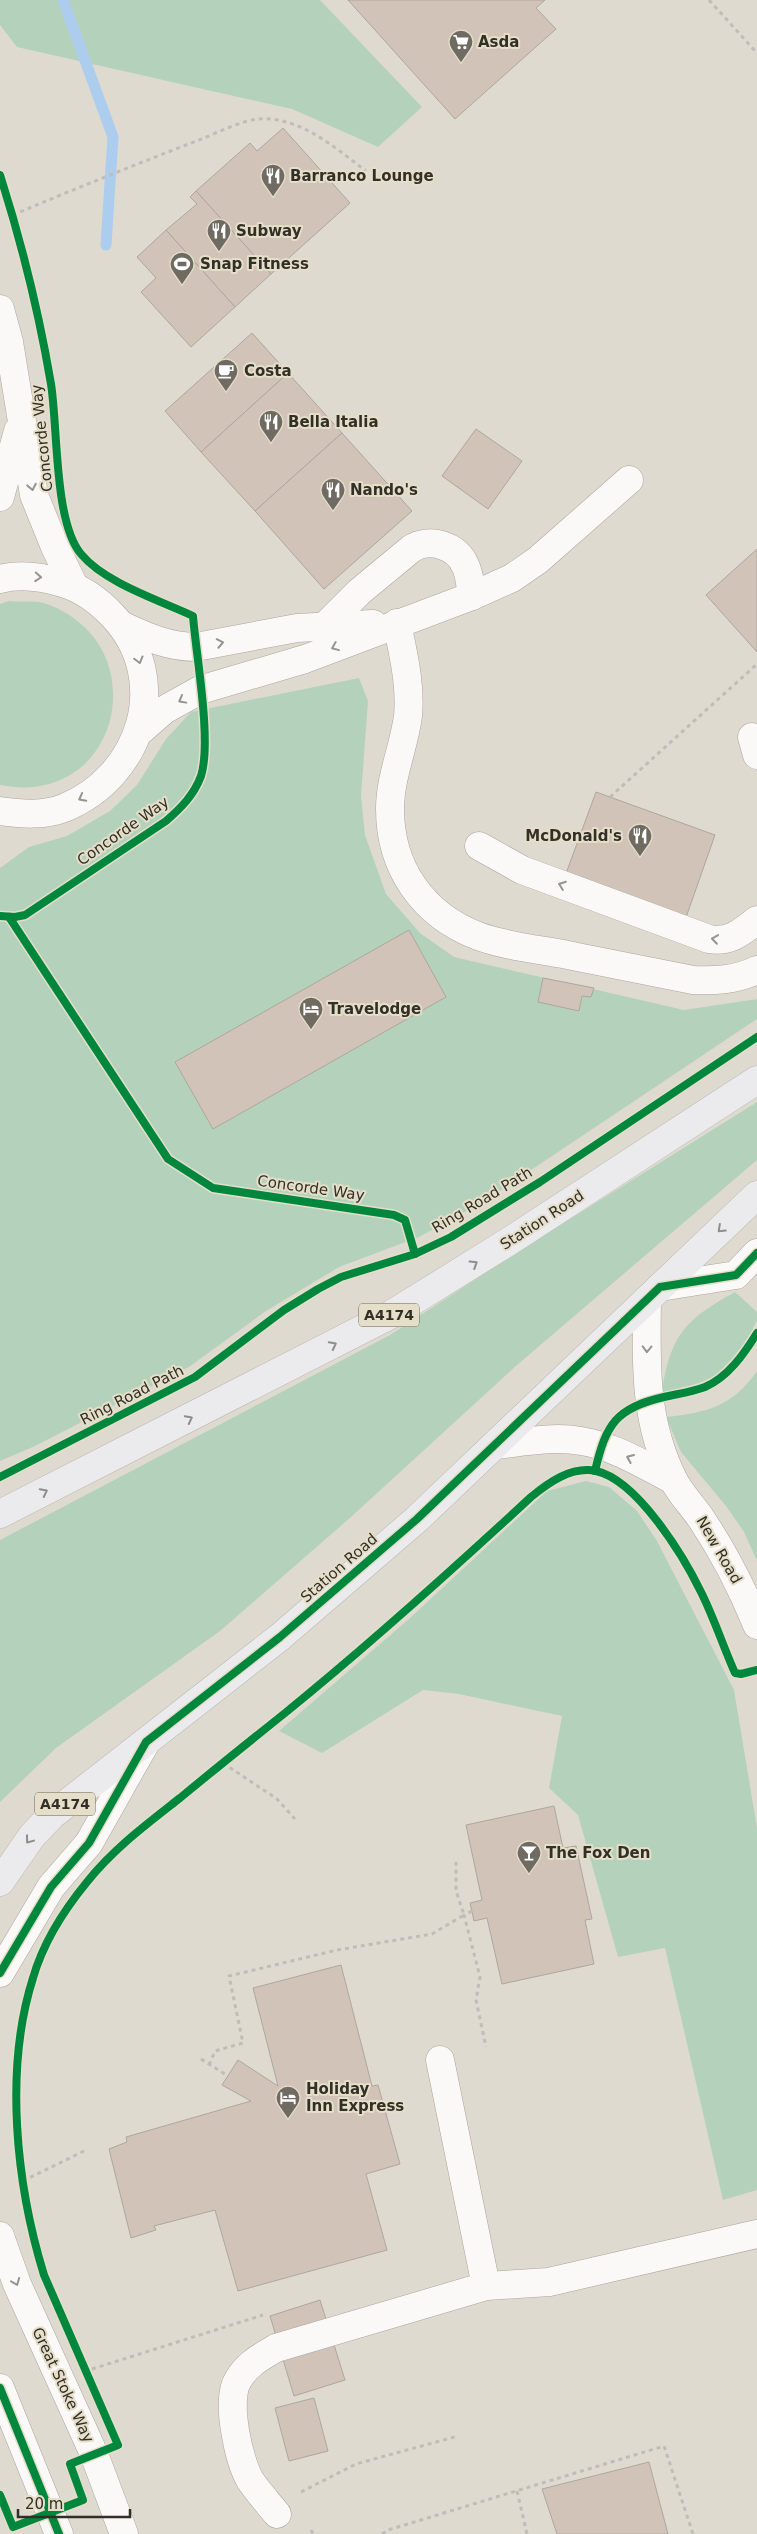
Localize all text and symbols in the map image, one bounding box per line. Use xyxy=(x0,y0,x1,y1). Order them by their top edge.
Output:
supermarket icon: Asda xyxy=(448,29,474,63)
place label: Asda xyxy=(478,33,519,51)
restaurant icon: Barranco Lounge xyxy=(260,163,286,197)
place label: Barranco Lounge xyxy=(290,167,434,185)
restaurant icon: Subway xyxy=(206,218,232,252)
place label: Subway xyxy=(236,222,302,240)
sports icon: Snap Fitness xyxy=(169,251,195,285)
place label: Snap Fitness xyxy=(200,255,309,273)
cafe icon: Costa xyxy=(213,358,239,392)
place label: Costa xyxy=(244,362,292,380)
street label: Concorde Way xyxy=(27,383,57,493)
restaurant icon: Bella Italia xyxy=(258,409,284,443)
place label: Bella Italia xyxy=(288,413,379,431)
restaurant icon: Nando's xyxy=(320,477,346,511)
place label: Nando's xyxy=(350,481,418,499)
one-way arrow xyxy=(27,483,37,492)
one-way arrow xyxy=(34,571,42,582)
one-way arrow xyxy=(216,638,225,648)
one-way arrow xyxy=(331,641,340,651)
one-way arrow xyxy=(133,656,143,664)
one-way arrow xyxy=(178,694,187,704)
one-way arrow xyxy=(78,792,87,802)
street label: Concorde Way xyxy=(74,793,172,869)
restaurant icon: McDonald's xyxy=(627,823,653,857)
place label: McDonald's xyxy=(525,827,622,845)
one-way arrow xyxy=(558,881,567,891)
one-way arrow xyxy=(710,934,718,945)
hotel icon: Travelodge xyxy=(298,996,324,1030)
place label: Travelodge xyxy=(328,1000,421,1018)
street label: Ring Road Path xyxy=(429,1163,535,1237)
street label: Concorde Way xyxy=(256,1172,366,1204)
street label: Station Road xyxy=(497,1186,587,1254)
one-way arrow xyxy=(718,1223,727,1232)
one-way arrow xyxy=(469,1261,478,1270)
road number: A4174 xyxy=(359,1304,419,1326)
one-way arrow xyxy=(328,1341,337,1351)
one-way arrow xyxy=(641,1345,652,1353)
street label: Ring Road Path xyxy=(77,1361,187,1429)
one-way arrow xyxy=(184,1415,193,1425)
one-way arrow xyxy=(626,1453,635,1464)
one-way arrow xyxy=(38,1488,47,1498)
street label: New Road xyxy=(692,1513,746,1587)
street label: Station Road xyxy=(297,1530,381,1606)
road number: A4174 xyxy=(35,1792,95,1816)
one-way arrow xyxy=(26,1834,35,1844)
bar icon: The Fox Den xyxy=(516,1840,542,1874)
place label: The Fox Den xyxy=(546,1844,650,1862)
place label: Holiday Inn Express xyxy=(306,2080,404,2115)
hotel icon: Holiday Inn Express xyxy=(275,2085,301,2119)
one-way arrow xyxy=(10,2277,21,2286)
street label: Great Stoke Way xyxy=(28,2324,98,2446)
scale bar xyxy=(18,2486,130,2518)
text: 20 m xyxy=(25,2495,63,2513)

